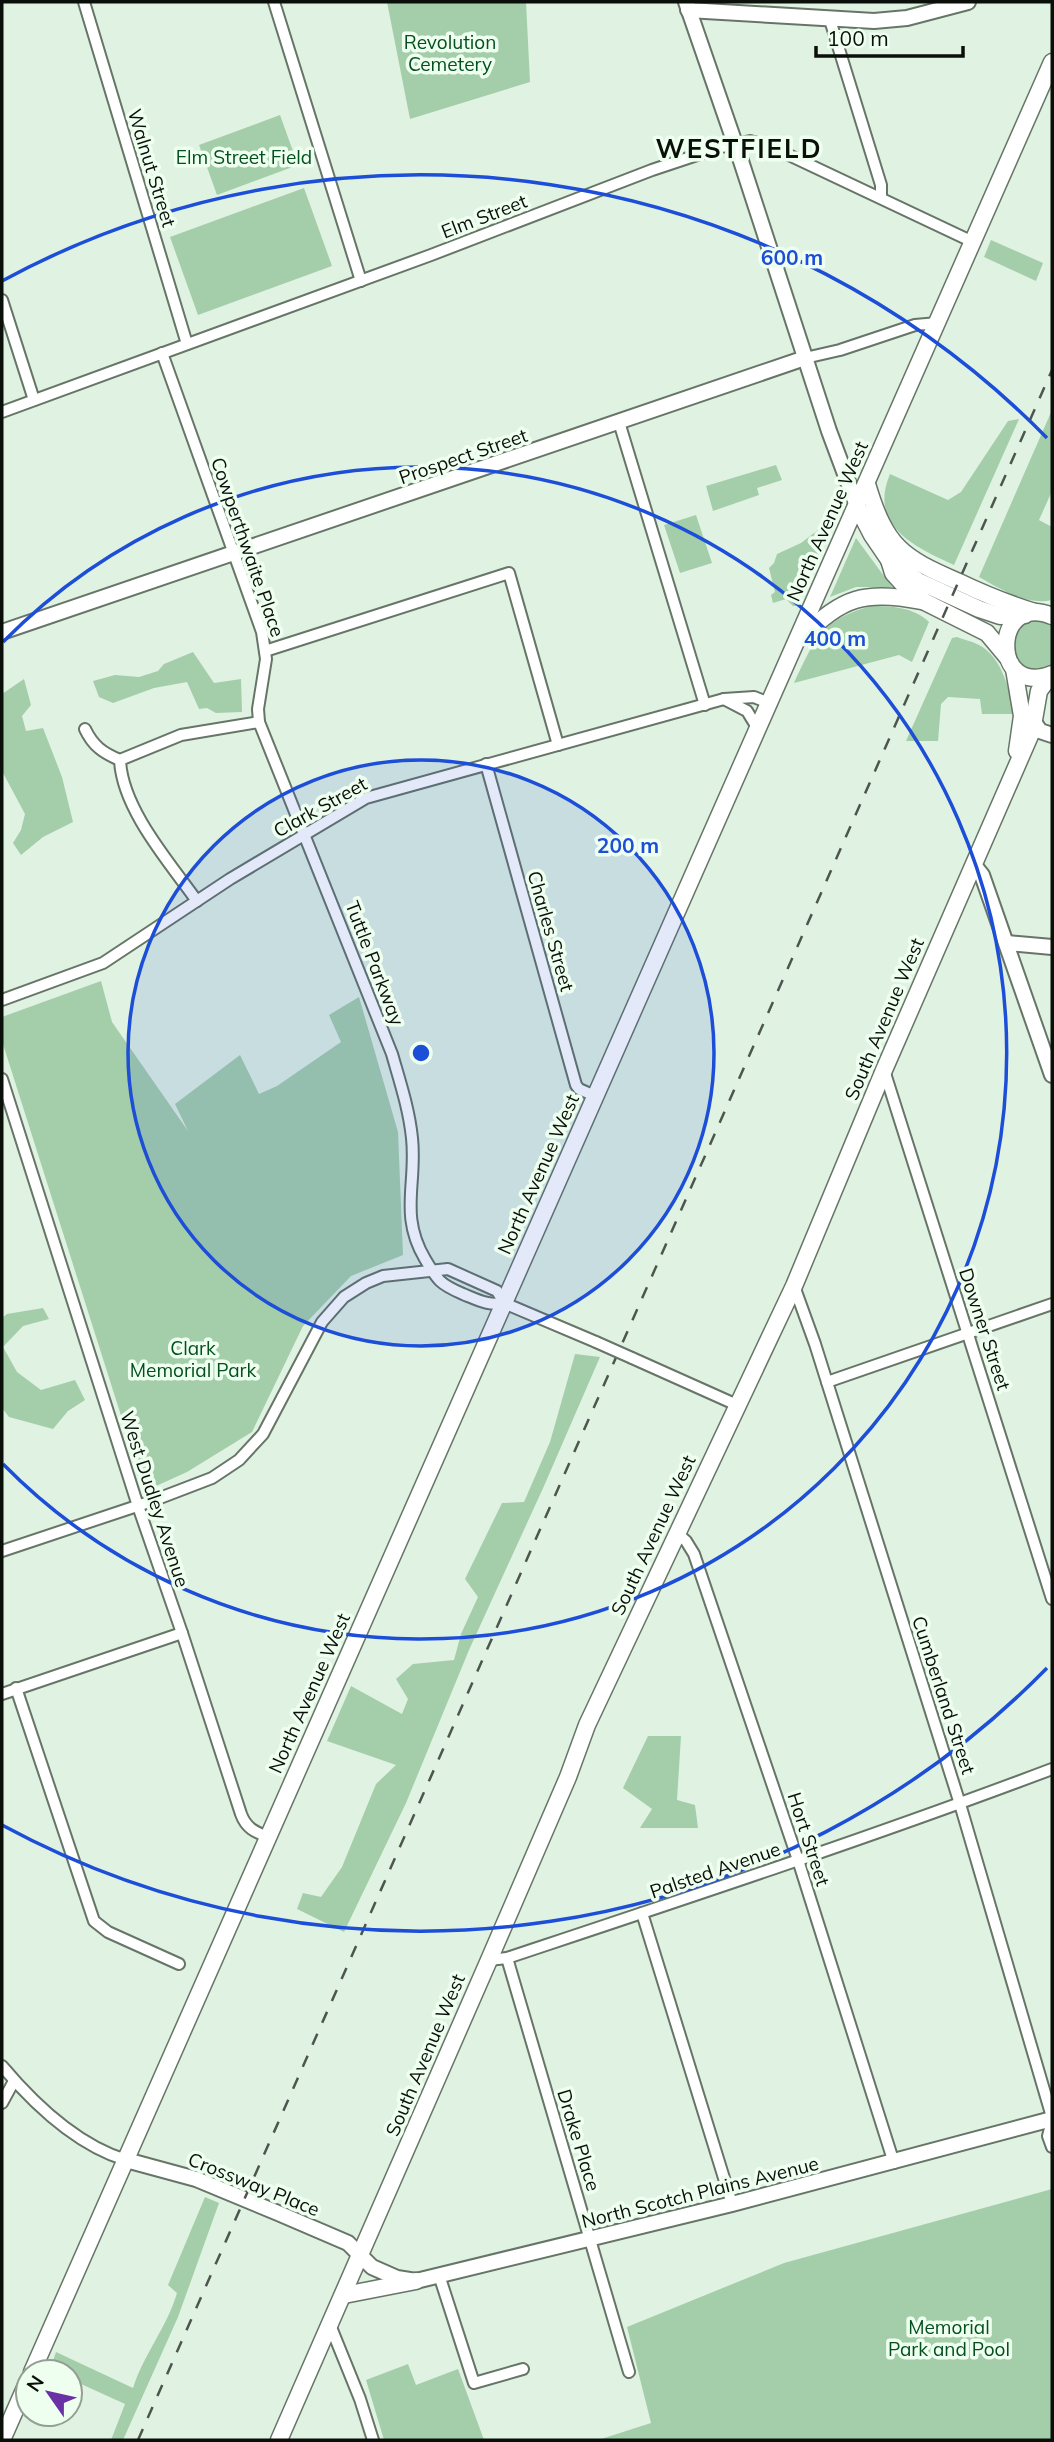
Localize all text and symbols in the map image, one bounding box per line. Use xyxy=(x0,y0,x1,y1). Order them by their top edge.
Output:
scale bar xyxy=(816,14,963,58)
text: 100 m xyxy=(827,25,889,51)
park label: Revolution Cemetery xyxy=(404,30,496,76)
street label: Walnut Street xyxy=(123,106,181,230)
district label: WESTFIELD xyxy=(656,132,822,165)
park label: Elm Street Field xyxy=(176,145,312,169)
street label: Elm Street xyxy=(438,189,531,243)
text: 600 m xyxy=(761,244,823,270)
street label: Prospect Street xyxy=(395,423,531,489)
street label: North Avenue West xyxy=(781,437,873,605)
street label: Cowperthwaite Place xyxy=(206,454,290,640)
text: 400 m xyxy=(804,625,866,651)
street label: Clark Street xyxy=(269,771,371,842)
text: 200 m xyxy=(597,832,659,858)
street label: Charles Street xyxy=(522,868,580,994)
street label: Tuttle Parkway xyxy=(340,897,410,1029)
street label: South Avenue West xyxy=(839,934,929,1104)
centre of rings xyxy=(409,1041,433,1065)
street label: North Avenue West xyxy=(492,1090,584,1258)
street label: Downer Street xyxy=(954,1265,1016,1394)
park label: Clark Memorial Park xyxy=(130,1336,256,1382)
street label: West Dudley Avenue xyxy=(115,1408,195,1590)
street label: South Avenue West xyxy=(605,1451,701,1619)
street label: North Avenue West xyxy=(263,1609,355,1777)
street label: Cumberland Street xyxy=(907,1613,981,1778)
street label: Hort Street xyxy=(783,1789,836,1889)
street label: Palsted Avenue xyxy=(647,1836,783,1904)
street label: South Avenue West xyxy=(380,1970,470,2140)
street label: Drake Place xyxy=(552,2086,606,2194)
street label: Crossway Place xyxy=(185,2147,323,2221)
street label: North Scotch Plains Avenue xyxy=(579,2151,821,2233)
park label: Memorial Park and Pool xyxy=(888,2315,1010,2361)
north arrow xyxy=(14,2358,84,2428)
text: N xyxy=(21,2371,49,2396)

